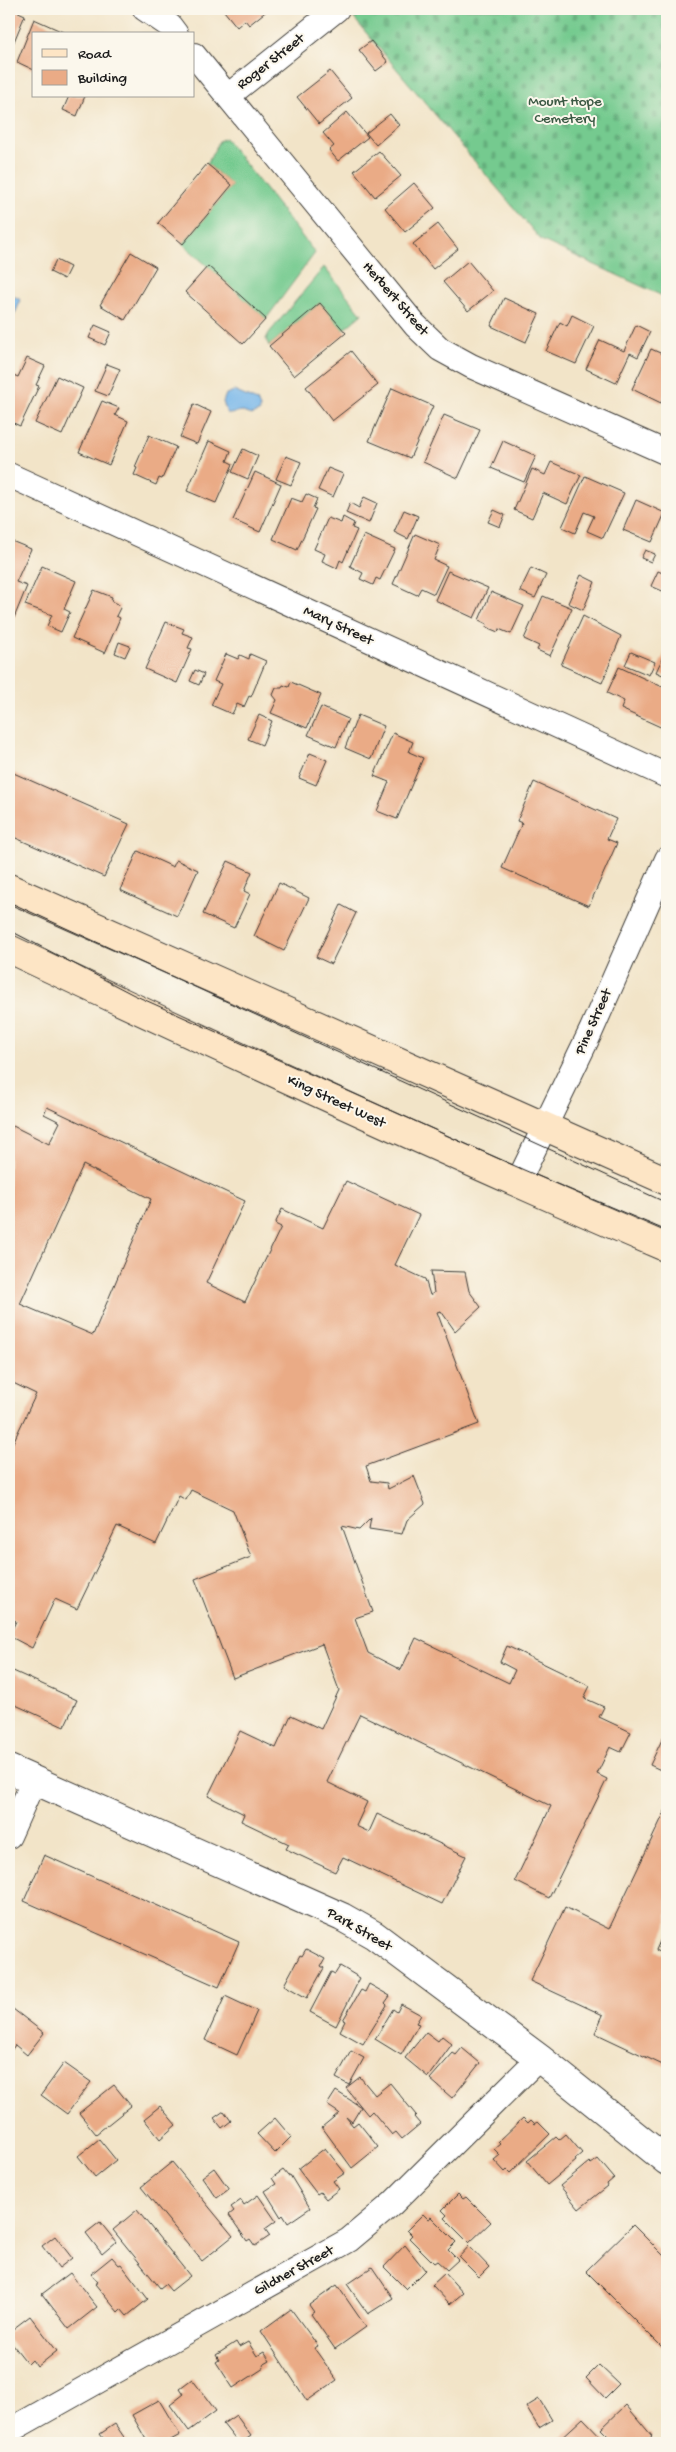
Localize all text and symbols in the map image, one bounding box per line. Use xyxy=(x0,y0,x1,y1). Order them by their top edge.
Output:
street label: Roger Street xyxy=(234,29,310,94)
legend xyxy=(32,32,195,98)
text: Road xyxy=(78,46,112,64)
text: Building xyxy=(77,70,127,88)
park label: Mount Hope Cemetery xyxy=(528,93,602,128)
street label: Herbert Street xyxy=(358,258,433,341)
street label: Mary Street xyxy=(300,602,377,651)
street label: Pine Street xyxy=(571,985,617,1059)
street label: King Street West xyxy=(284,1071,390,1133)
street label: Park Street xyxy=(322,1904,396,1957)
street label: Gildner Street xyxy=(251,2241,339,2300)

